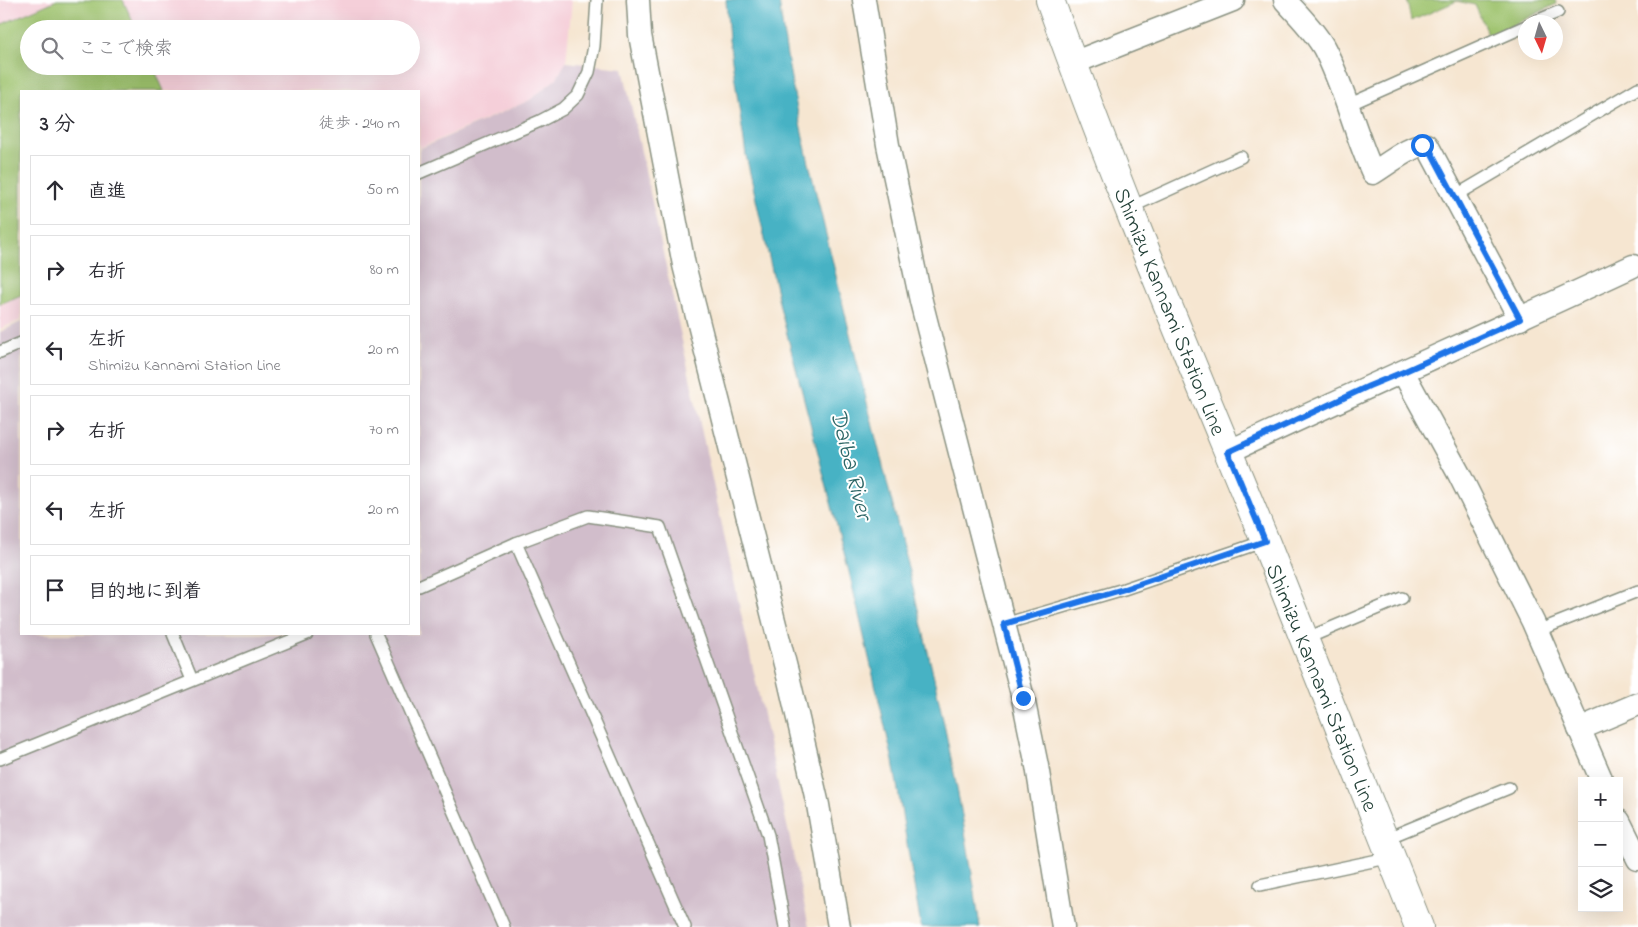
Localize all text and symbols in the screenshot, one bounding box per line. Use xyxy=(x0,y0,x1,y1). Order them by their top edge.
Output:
north arrow xyxy=(1518,15,1563,60)
search box xyxy=(20,20,420,75)
icon: search xyxy=(38,34,66,62)
text: ここで検索 xyxy=(78,36,173,63)
text: 3 分 xyxy=(40,110,75,140)
text: 徒歩 · 240 m xyxy=(319,112,400,136)
route start xyxy=(1411,134,1434,157)
icon: ahead xyxy=(41,176,69,204)
text: 50 m xyxy=(367,178,399,202)
text: 直進 xyxy=(88,179,126,206)
street label: Shimizu Kannami Station Line xyxy=(1104,183,1233,441)
icon: right xyxy=(41,256,69,284)
text: 80 m xyxy=(370,258,399,282)
text: 右折 xyxy=(88,259,126,286)
text: 左折 xyxy=(88,327,126,354)
icon: left xyxy=(41,336,69,364)
text: 20 m xyxy=(368,338,399,362)
text: Shimizu Kannami Station Line xyxy=(88,354,281,378)
water label: Daiba River xyxy=(819,406,881,526)
icon: right xyxy=(41,416,69,444)
text: 70 m xyxy=(369,418,399,442)
text: 右折 xyxy=(88,419,126,446)
icon: left xyxy=(41,496,69,524)
text: 20 m xyxy=(368,498,399,522)
text: 左折 xyxy=(88,499,126,526)
street label: Shimizu Kannami Station Line xyxy=(1256,559,1385,817)
icon: arrive xyxy=(41,576,69,604)
text: 目的地に到着 xyxy=(88,579,202,606)
route end xyxy=(1012,687,1035,710)
map controls xyxy=(1578,777,1623,912)
button: + xyxy=(1578,777,1623,822)
button: − xyxy=(1578,822,1623,867)
button: layers xyxy=(1578,867,1623,912)

